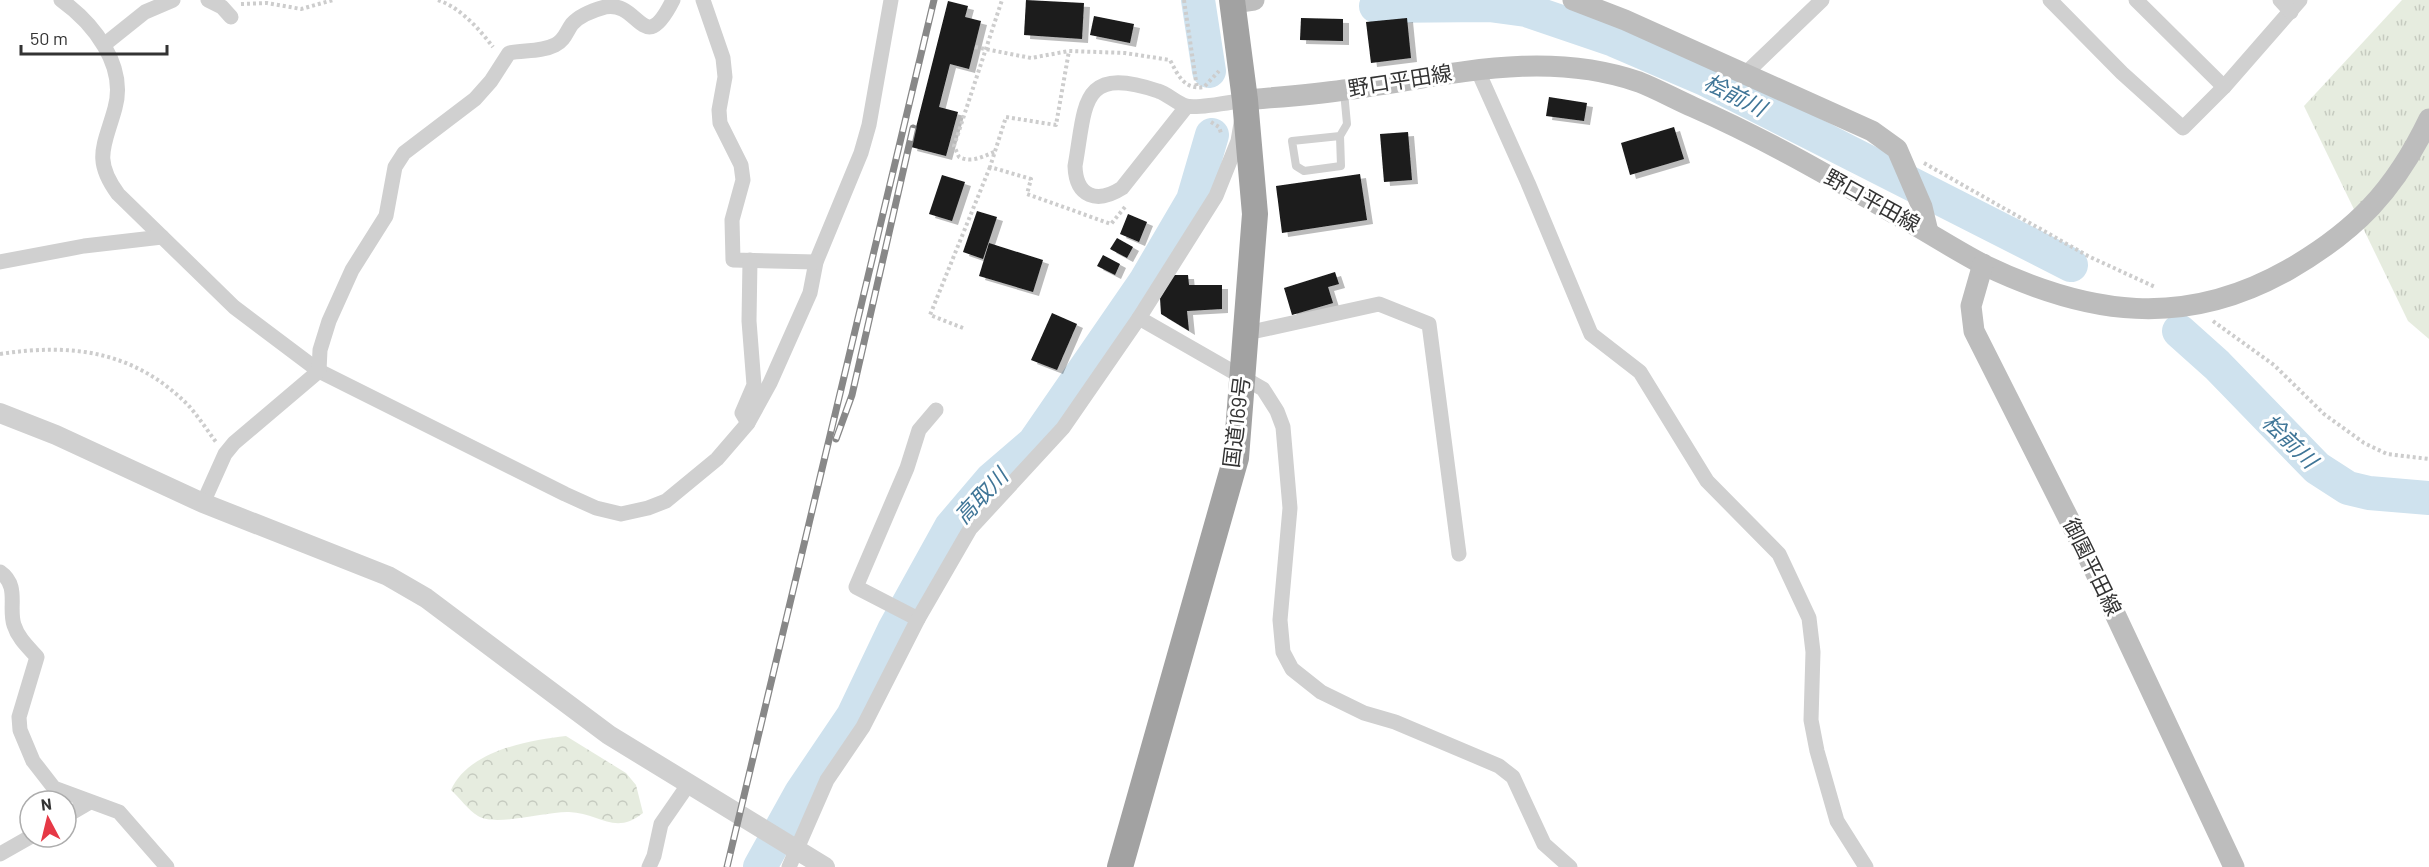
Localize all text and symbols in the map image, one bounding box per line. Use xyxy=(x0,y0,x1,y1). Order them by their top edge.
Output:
scale bar xyxy=(21,18,166,56)
text: 50 m xyxy=(30,27,68,49)
street label: 野口平田線 xyxy=(1346,59,1454,100)
water label: 桧前川 xyxy=(1700,68,1773,122)
street label: 野口平田線 xyxy=(1821,163,1925,236)
street label: 国道169号 xyxy=(1217,375,1254,469)
water label: 桧前川 xyxy=(2258,408,2325,474)
water label: 高取川 xyxy=(948,461,1014,528)
street label: 御園平田線 xyxy=(2059,514,2128,619)
north arrow xyxy=(18,789,78,849)
text: N xyxy=(40,794,53,814)

